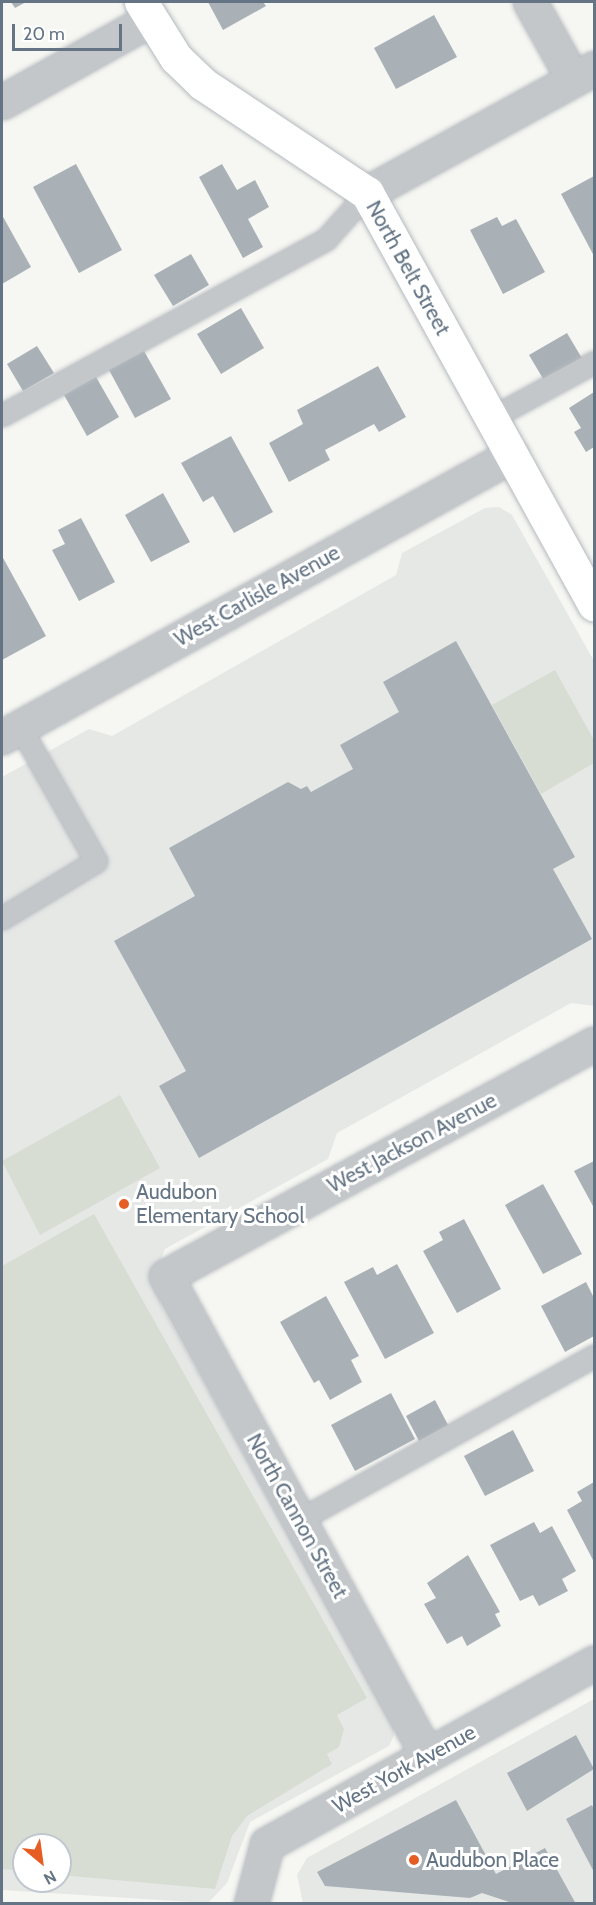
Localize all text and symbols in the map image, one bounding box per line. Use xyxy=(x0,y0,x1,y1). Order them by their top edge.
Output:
scale bar xyxy=(15,12,124,50)
text: 20 m xyxy=(23,23,65,45)
street label: North Belt Street xyxy=(361,196,455,340)
street label: West Carlisle Avenue xyxy=(170,540,344,652)
street label: West Jackson Avenue xyxy=(323,1088,501,1198)
place label: Audubon Elementary School xyxy=(136,1179,304,1229)
marker: Audubon Elementary School xyxy=(117,1197,131,1211)
street label: North Cannon Street xyxy=(241,1429,353,1603)
street label: West York Avenue xyxy=(328,1719,480,1819)
north arrow xyxy=(12,1833,72,1893)
place label: Audubon Place xyxy=(426,1847,559,1873)
marker: Audubon Place xyxy=(407,1853,421,1867)
text: N xyxy=(40,1866,60,1888)

